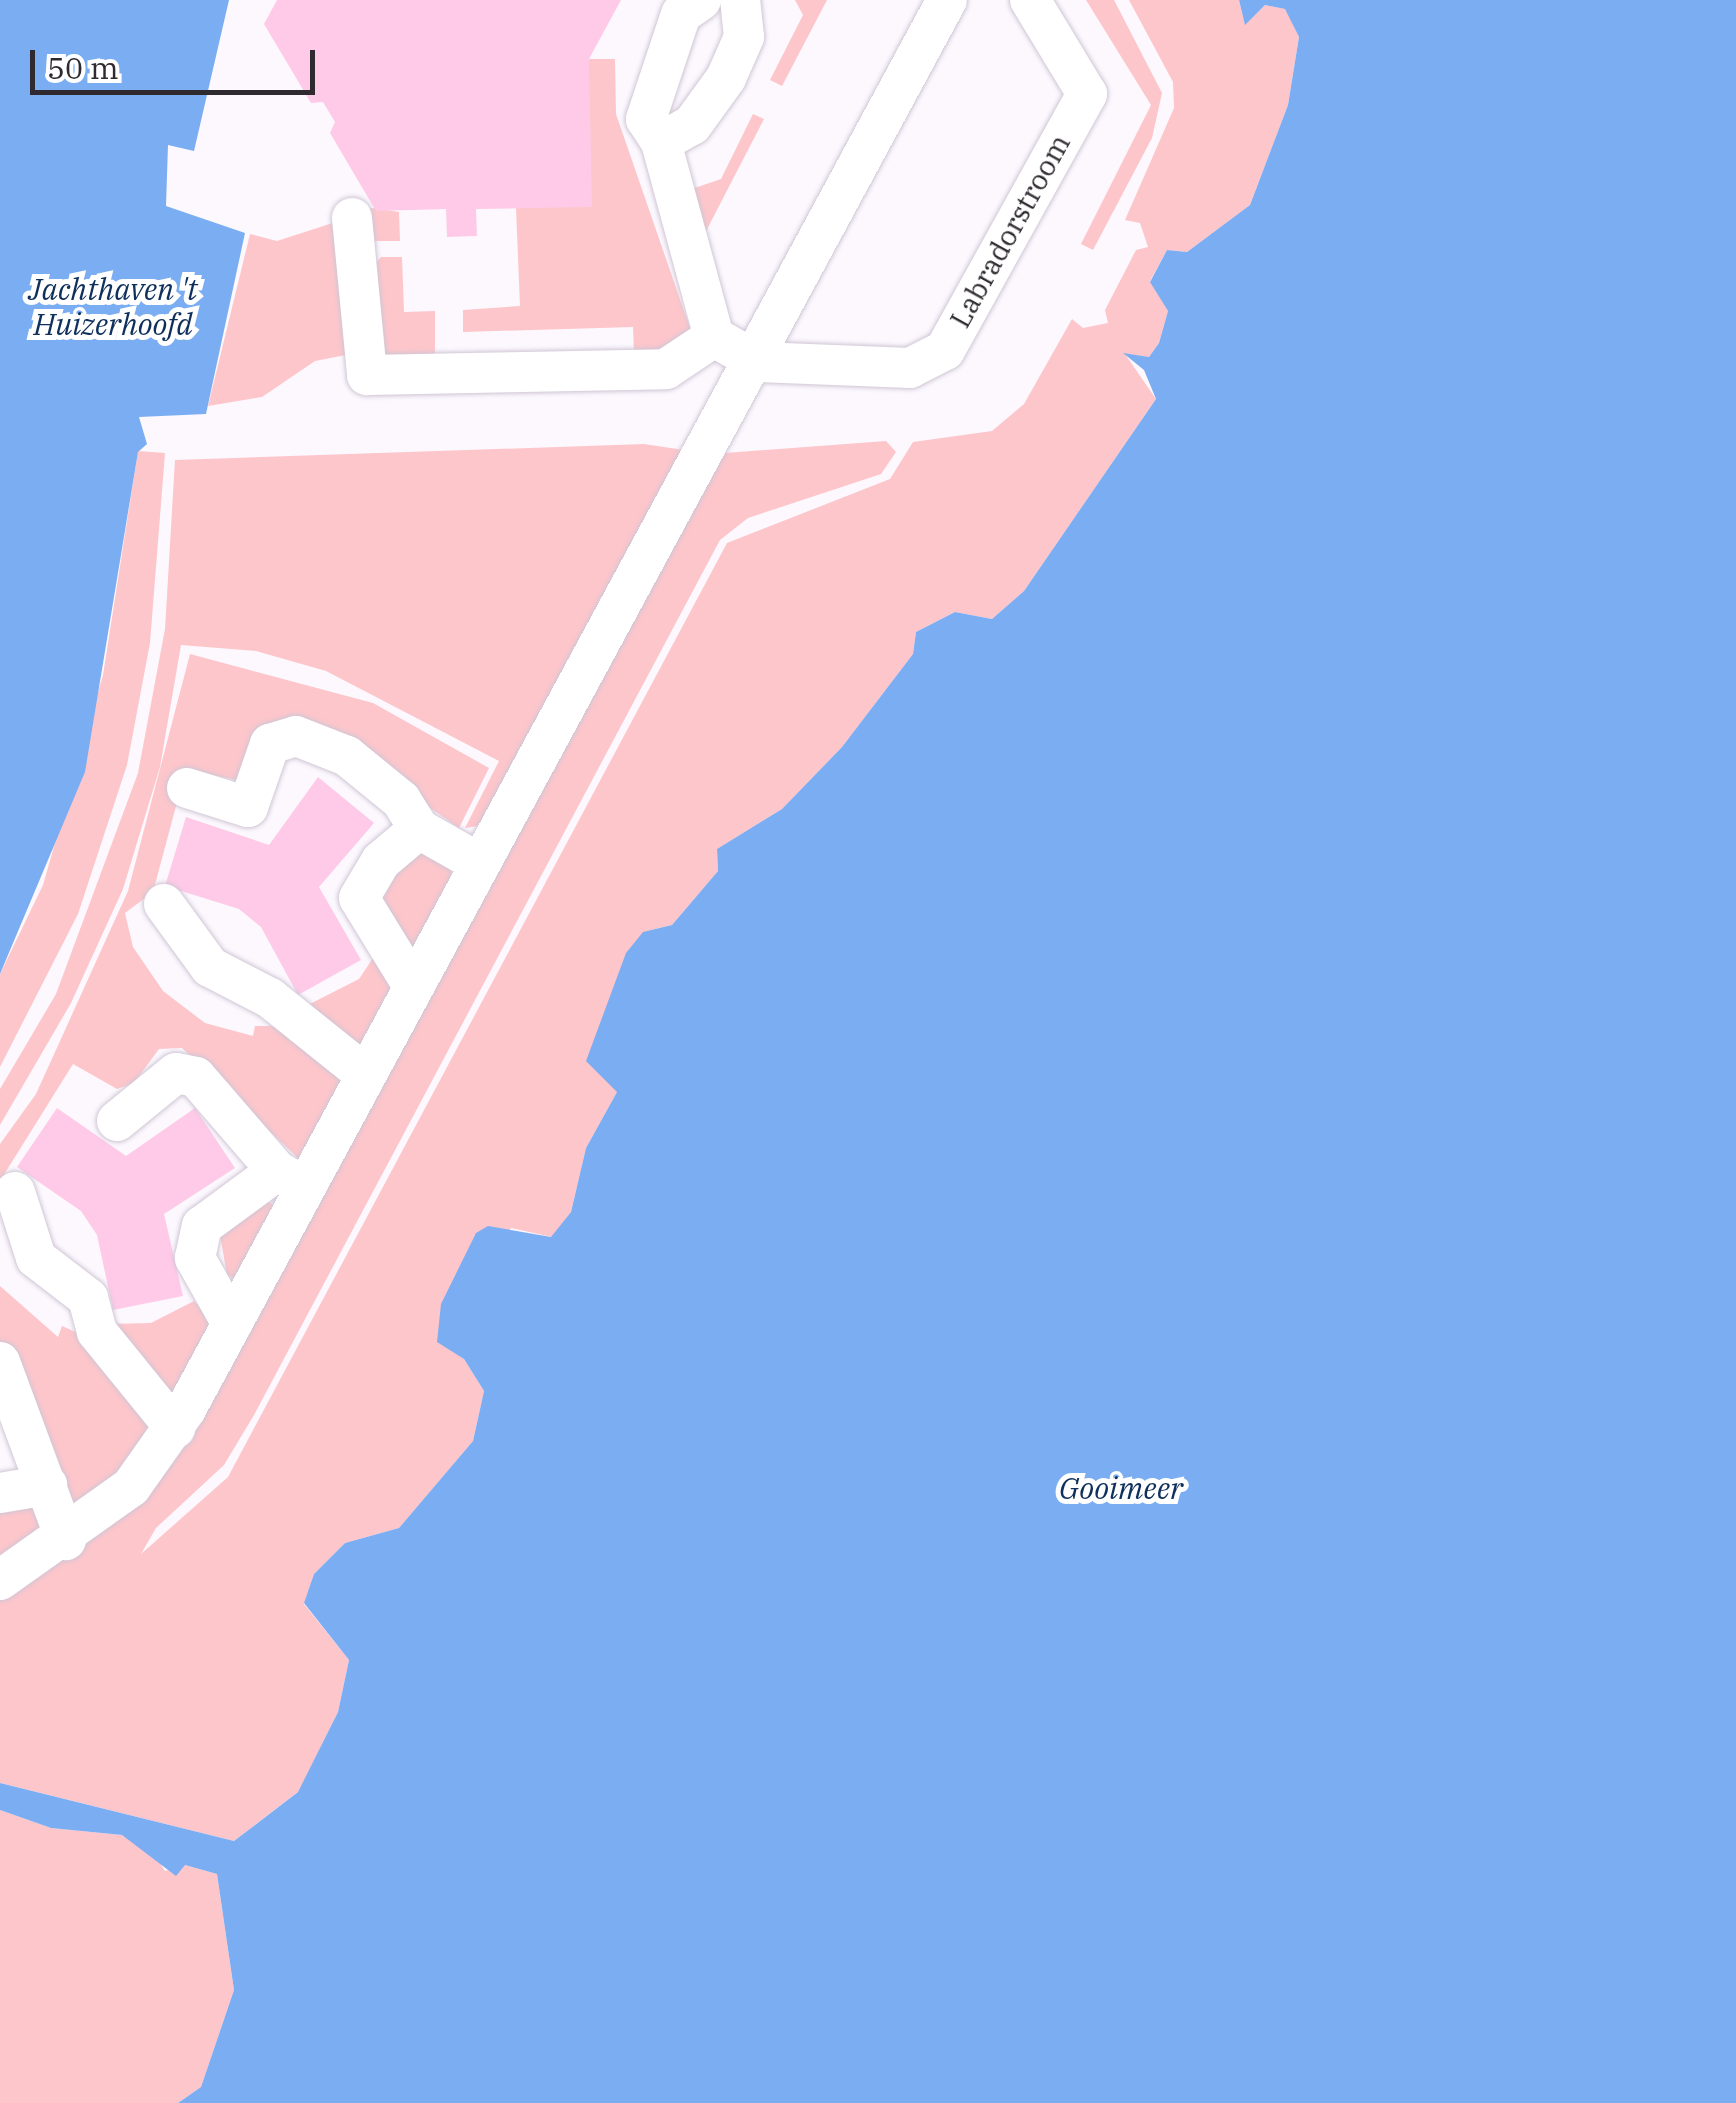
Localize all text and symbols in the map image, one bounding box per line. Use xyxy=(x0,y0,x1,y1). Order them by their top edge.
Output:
scale bar xyxy=(35,30,320,92)
text: 50 m xyxy=(47,48,119,87)
street label: Labradorstroom xyxy=(943,129,1077,333)
water label: Jachthaven 't Huizerhoofd xyxy=(28,271,198,342)
water label: Gooimeer xyxy=(1059,1470,1183,1506)

